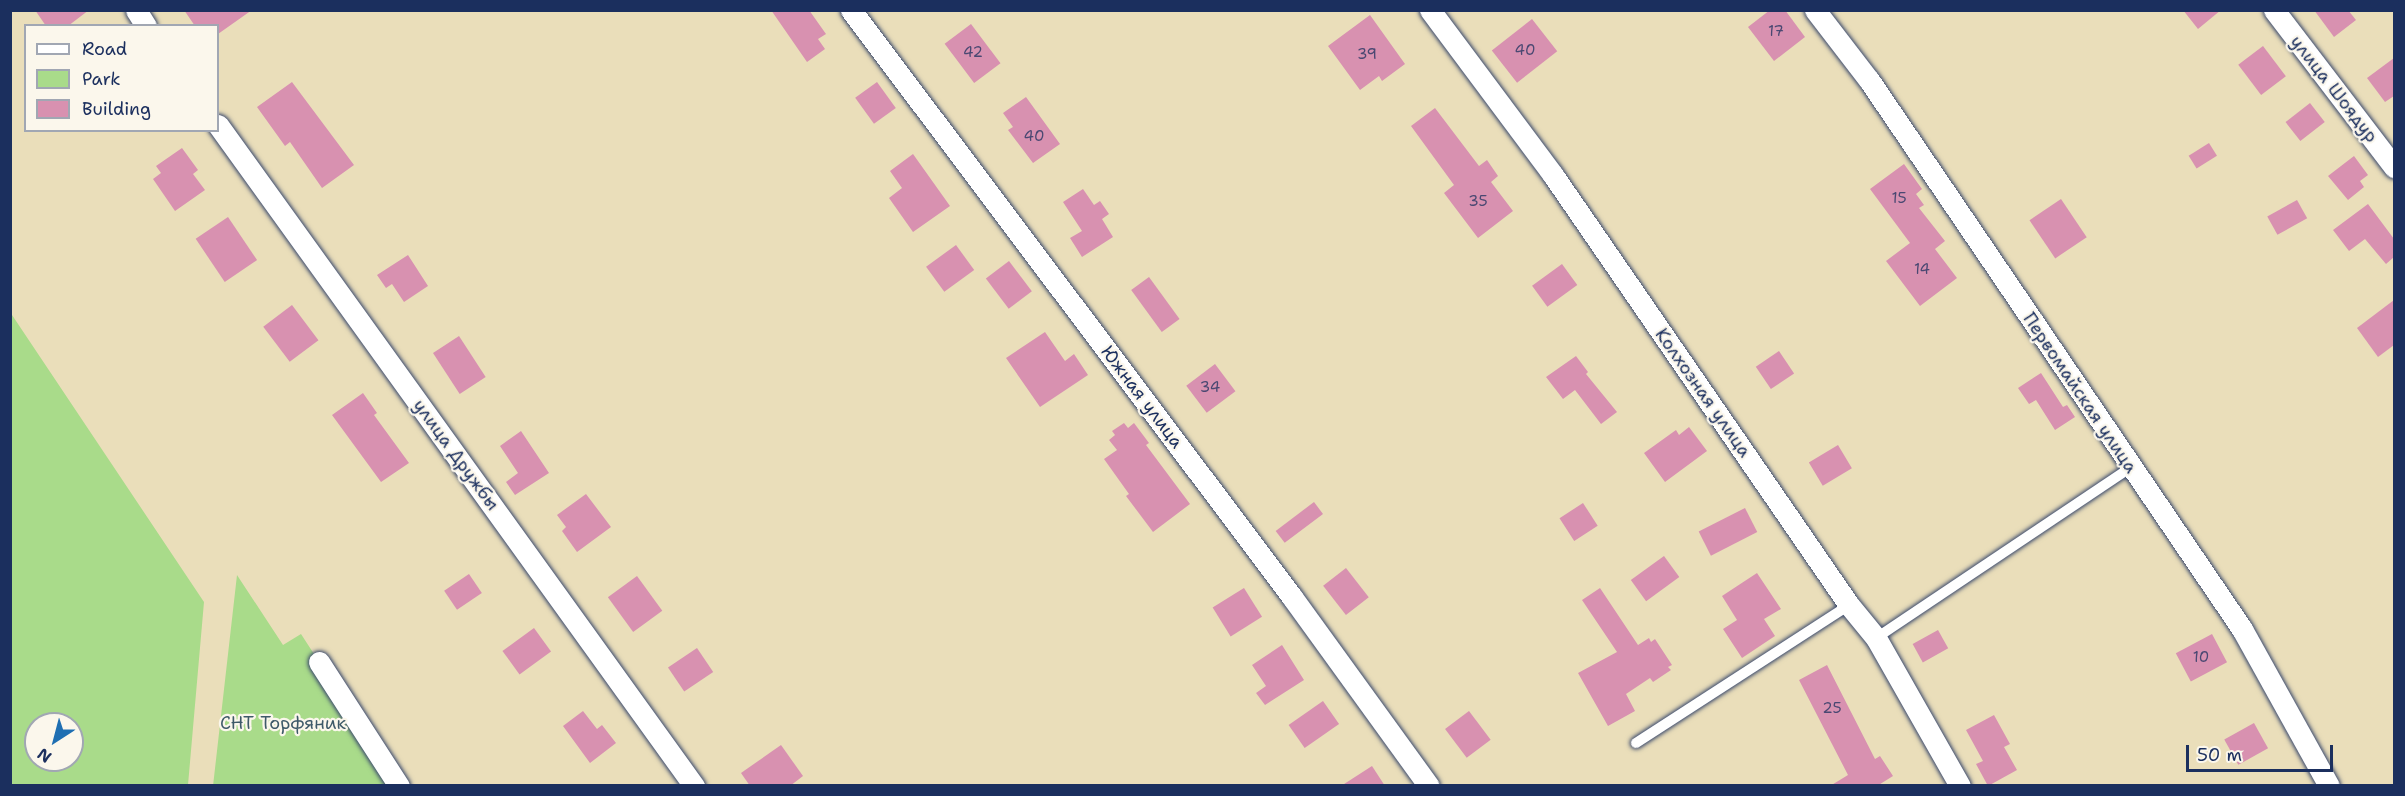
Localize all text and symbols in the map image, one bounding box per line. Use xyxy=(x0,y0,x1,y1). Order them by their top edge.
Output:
house number: 17 xyxy=(1768,23,1784,41)
legend xyxy=(24,24,219,132)
street label: улица Шоядур xyxy=(2286,31,2382,147)
text: Road xyxy=(82,37,127,61)
house number: 40 xyxy=(1515,42,1535,60)
house number: 42 xyxy=(963,44,983,62)
house number: 39 xyxy=(1357,46,1377,64)
text: Park xyxy=(82,67,121,91)
text: Building xyxy=(82,97,151,121)
house number: 40 xyxy=(1024,128,1044,146)
house number: 15 xyxy=(1891,190,1907,208)
house number: 35 xyxy=(1468,193,1488,211)
house number: 14 xyxy=(1914,261,1930,279)
street label: Первомайская улица xyxy=(2018,309,2142,477)
street label: Колхозная улица xyxy=(1650,324,1756,462)
street label: Южная улица xyxy=(1096,342,1188,452)
house number: 34 xyxy=(1200,379,1220,397)
street label: улица Дружбы xyxy=(408,395,504,515)
house number: 10 xyxy=(2193,649,2209,667)
house number: 25 xyxy=(1822,700,1842,718)
north arrow xyxy=(24,712,84,772)
park label: СНТ Торфяник xyxy=(220,712,346,734)
scale bar xyxy=(2189,733,2336,771)
text: N xyxy=(33,743,56,768)
text: 50 m xyxy=(2197,743,2242,767)

